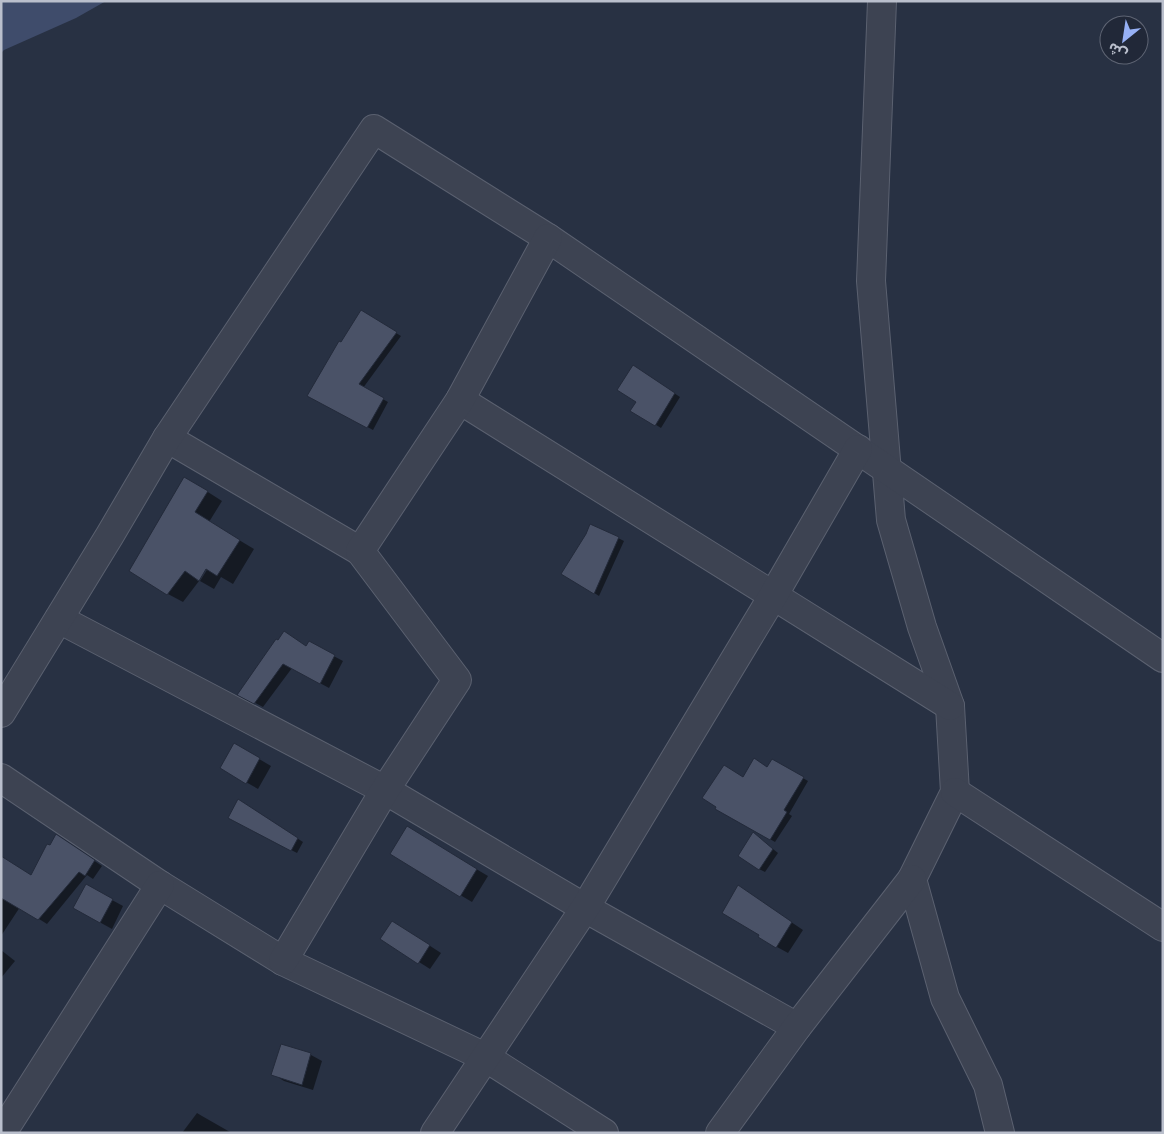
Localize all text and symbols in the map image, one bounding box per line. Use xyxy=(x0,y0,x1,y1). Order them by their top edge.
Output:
north arrow xyxy=(1099,15,1149,65)
text: ش xyxy=(1105,39,1130,64)

